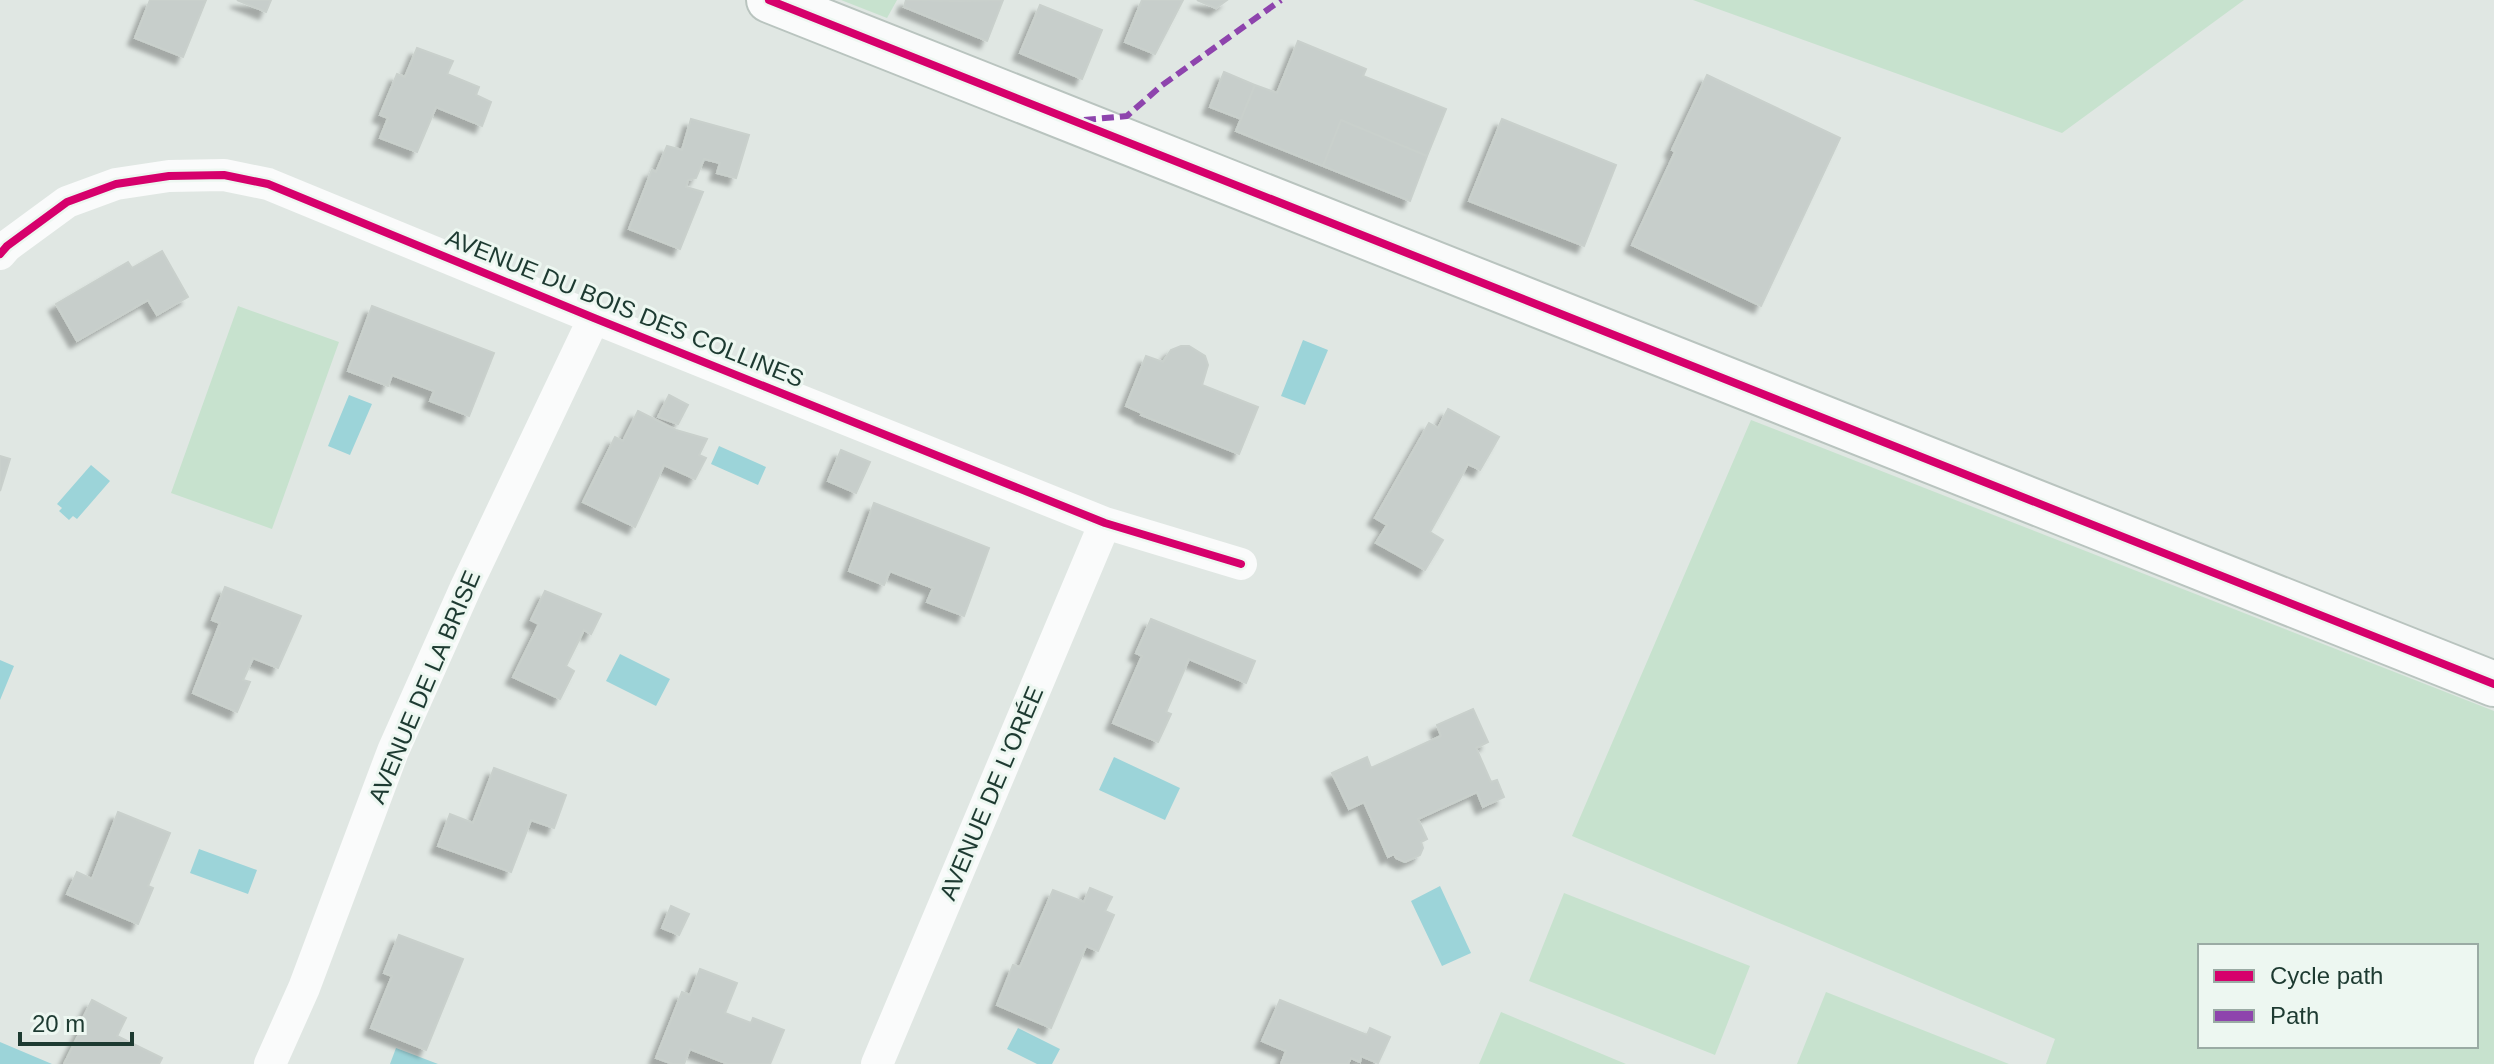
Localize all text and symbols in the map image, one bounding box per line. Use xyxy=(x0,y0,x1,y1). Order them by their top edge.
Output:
street label: AVENUE DU BOIS DES COLLINES xyxy=(442,224,808,392)
street label: AVENUE DE LA BRISE xyxy=(363,567,485,807)
street label: AVENUE DE L'ORÉE xyxy=(934,682,1048,904)
legend xyxy=(2198,944,2478,1048)
text: Cycle path xyxy=(2270,962,2383,989)
scale bar xyxy=(20,996,132,1046)
text: Path xyxy=(2270,1002,2319,1029)
text: 20 m xyxy=(32,1010,85,1037)

